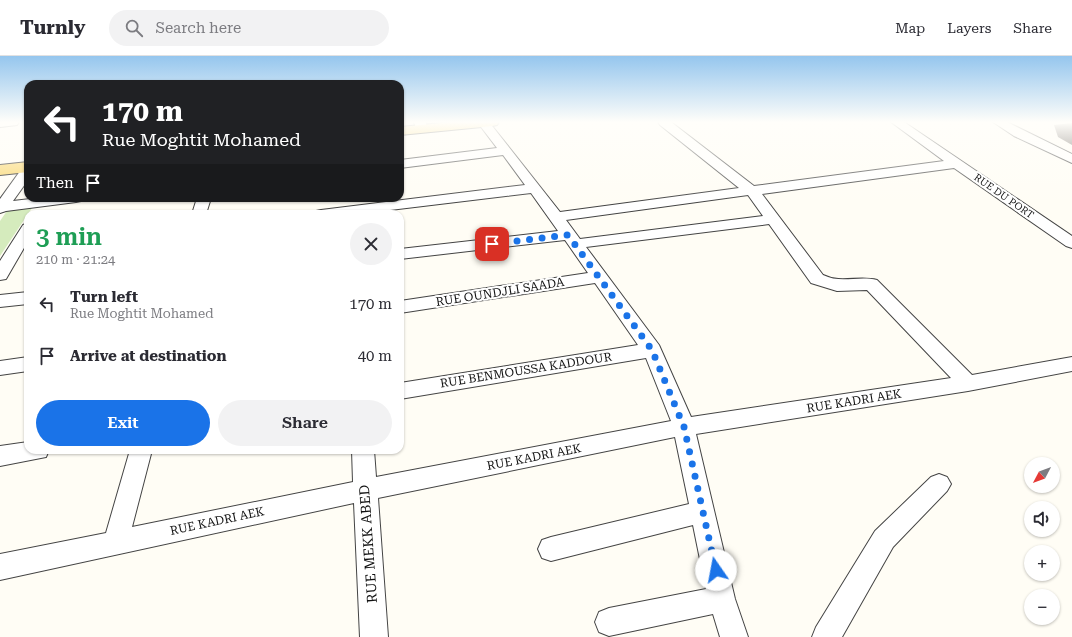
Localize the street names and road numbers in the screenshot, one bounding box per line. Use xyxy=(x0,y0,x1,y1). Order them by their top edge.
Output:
street label: RUE DU PORT xyxy=(972,171,1036,221)
street label: RUE OUNDJLI SAADA xyxy=(435,275,566,309)
street label: RUE BENMOUSSA KADDOUR xyxy=(439,349,614,391)
street label: RUE KADRI AEK xyxy=(806,387,903,415)
street label: RUE KADRI AEK xyxy=(486,441,583,473)
street label: RUE MEKK ABED xyxy=(356,484,380,604)
street label: RUE KADRI AEK xyxy=(169,504,266,538)

